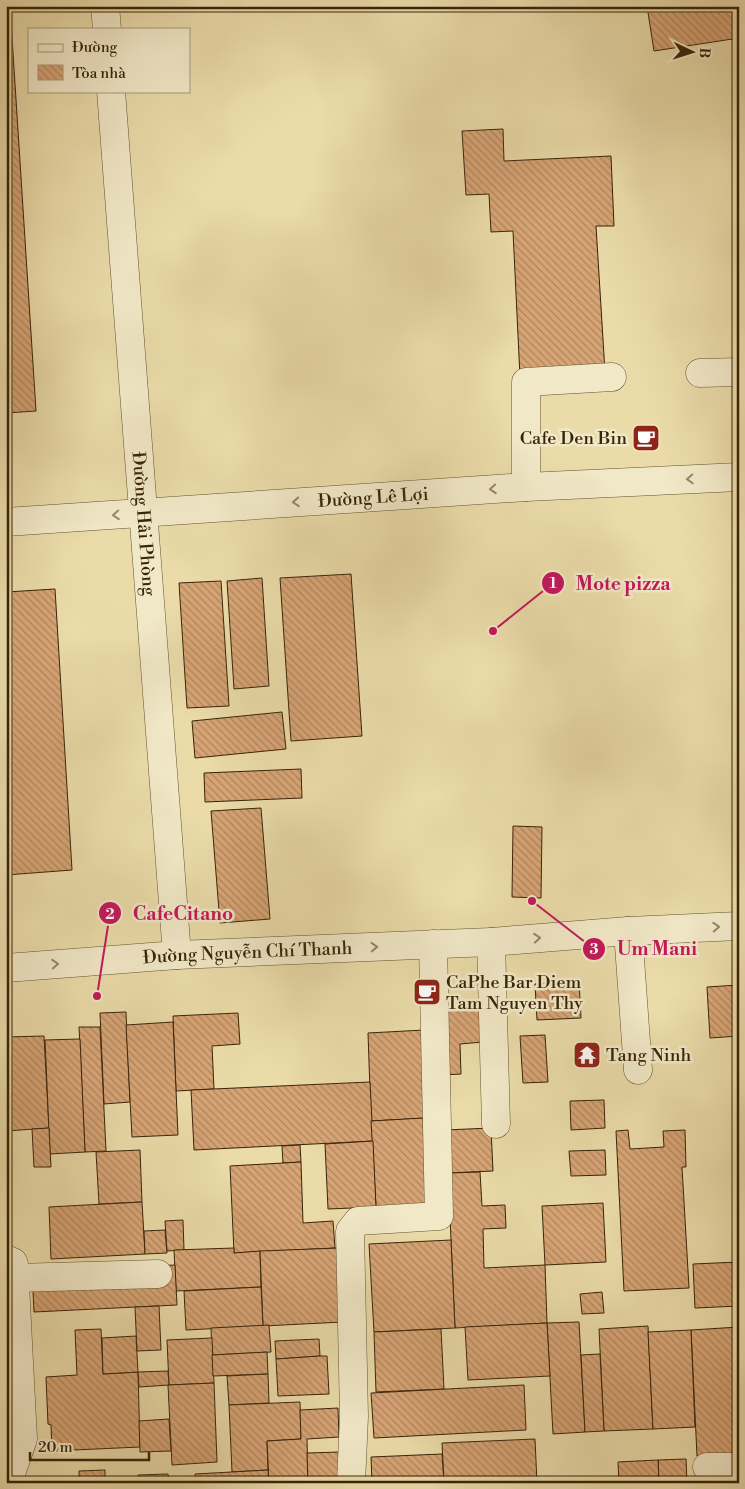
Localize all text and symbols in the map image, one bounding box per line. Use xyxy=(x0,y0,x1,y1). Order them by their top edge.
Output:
legend xyxy=(28,28,190,92)
north arrow xyxy=(668,28,718,78)
text: Đường xyxy=(72,38,118,57)
text: B xyxy=(695,47,713,59)
text: Tòa nhà xyxy=(72,64,126,83)
cafe icon: Cafe Den Bin xyxy=(631,423,661,453)
place label: Cafe Den Bin xyxy=(520,427,627,450)
street label: Đường Hải Phòng xyxy=(127,451,161,597)
one-way arrow xyxy=(686,473,694,484)
street label: Đường Lê Lợi xyxy=(317,483,429,513)
one-way arrow xyxy=(489,484,497,495)
one-way arrow xyxy=(291,496,299,507)
one-way arrow xyxy=(112,510,120,521)
callout: Mote pizza xyxy=(540,566,680,600)
text: Mote pizza xyxy=(575,572,671,596)
text: 1 xyxy=(549,574,557,593)
callout: CafeCitano xyxy=(98,896,243,930)
text: CafeCitano xyxy=(133,902,233,926)
text: 2 xyxy=(105,905,115,924)
one-way arrow xyxy=(712,921,720,932)
callout: Um Mani xyxy=(582,932,707,966)
one-way arrow xyxy=(533,933,541,944)
street label: Đường Nguyễn Chí Thanh xyxy=(142,937,353,970)
text: Um Mani xyxy=(617,937,697,961)
text: 3 xyxy=(589,940,599,959)
one-way arrow xyxy=(371,941,379,952)
one-way arrow xyxy=(51,959,59,970)
place label: CaPhe Bar Diem Tam Nguyen Thy xyxy=(446,971,583,1015)
cafe icon: CaPhe Bar Diem Tam Nguyen Thy xyxy=(412,977,442,1007)
temple icon: Tang Ninh xyxy=(572,1040,602,1070)
place label: Tang Ninh xyxy=(606,1044,692,1067)
scale bar xyxy=(30,1429,149,1461)
text: 20 m xyxy=(38,1438,73,1457)

